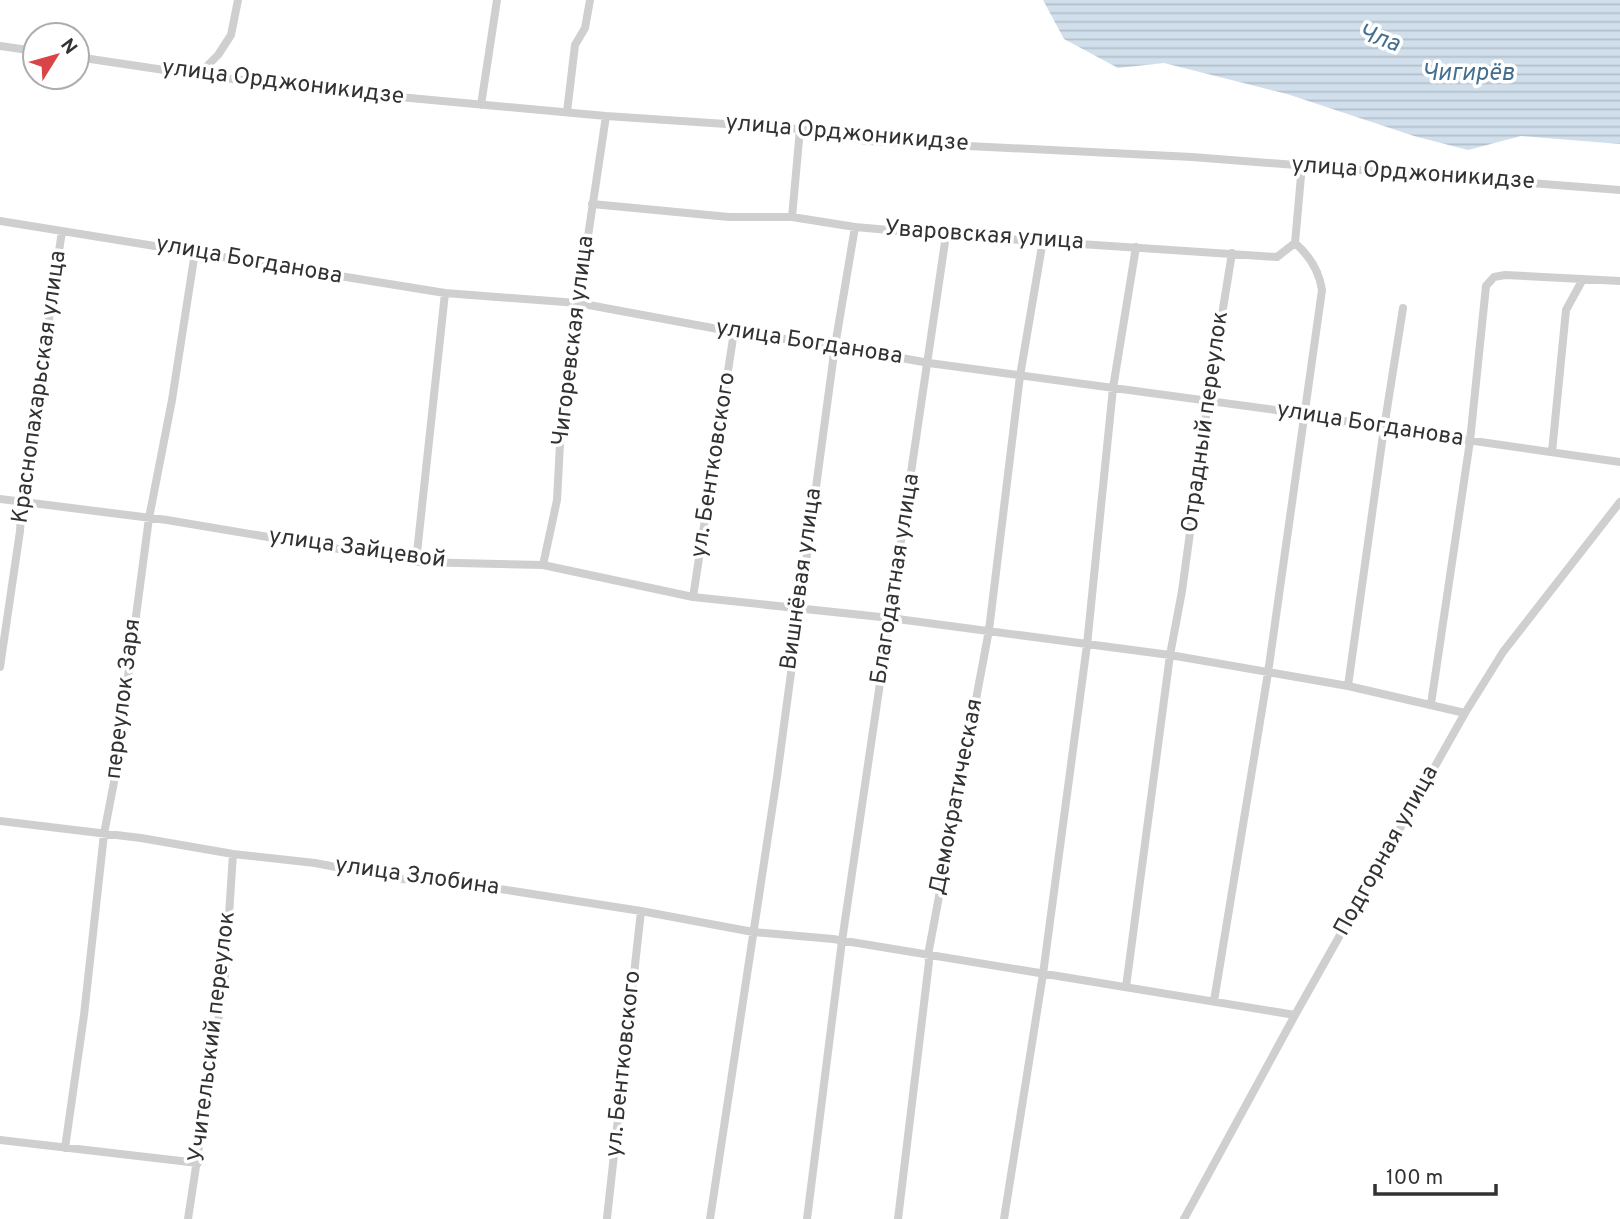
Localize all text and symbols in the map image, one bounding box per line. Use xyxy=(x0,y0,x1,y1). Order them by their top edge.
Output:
water label: Чла xyxy=(1354,18,1404,60)
north arrow xyxy=(21,21,91,91)
text: N xyxy=(54,34,82,60)
street label: улица Орджоникидзе xyxy=(160,54,406,112)
water label: Чигирёв xyxy=(1422,59,1514,89)
street label: улица Орджоникидзе xyxy=(724,109,970,159)
street label: улица Орджоникидзе xyxy=(1290,151,1536,197)
street label: Уваровская улица xyxy=(883,215,1085,257)
street label: улица Богданова xyxy=(154,230,344,292)
street label: Чигоревская улица xyxy=(547,234,601,448)
street label: Краснопахарьская улица xyxy=(6,249,74,525)
street label: Отрадный переулок xyxy=(1176,310,1236,534)
street label: улица Богданова xyxy=(714,314,904,372)
street label: ул. Бентковского xyxy=(685,370,743,560)
street label: улица Богданова xyxy=(1275,396,1465,454)
street label: Благодатная улица xyxy=(865,472,927,686)
street label: Вишнёвая улица xyxy=(775,486,829,672)
street label: улица Зайцевой xyxy=(267,522,447,576)
street label: переулок Заря xyxy=(100,617,148,781)
street label: Демократическая xyxy=(924,696,990,898)
street label: Подгорная улица xyxy=(1328,761,1446,941)
street label: улица Злобина xyxy=(333,851,501,903)
street label: Учительский переулок xyxy=(183,910,243,1164)
street label: ул. Бентковского xyxy=(600,969,648,1159)
scale bar xyxy=(1375,1152,1496,1196)
text: 100 m xyxy=(1386,1165,1443,1192)

